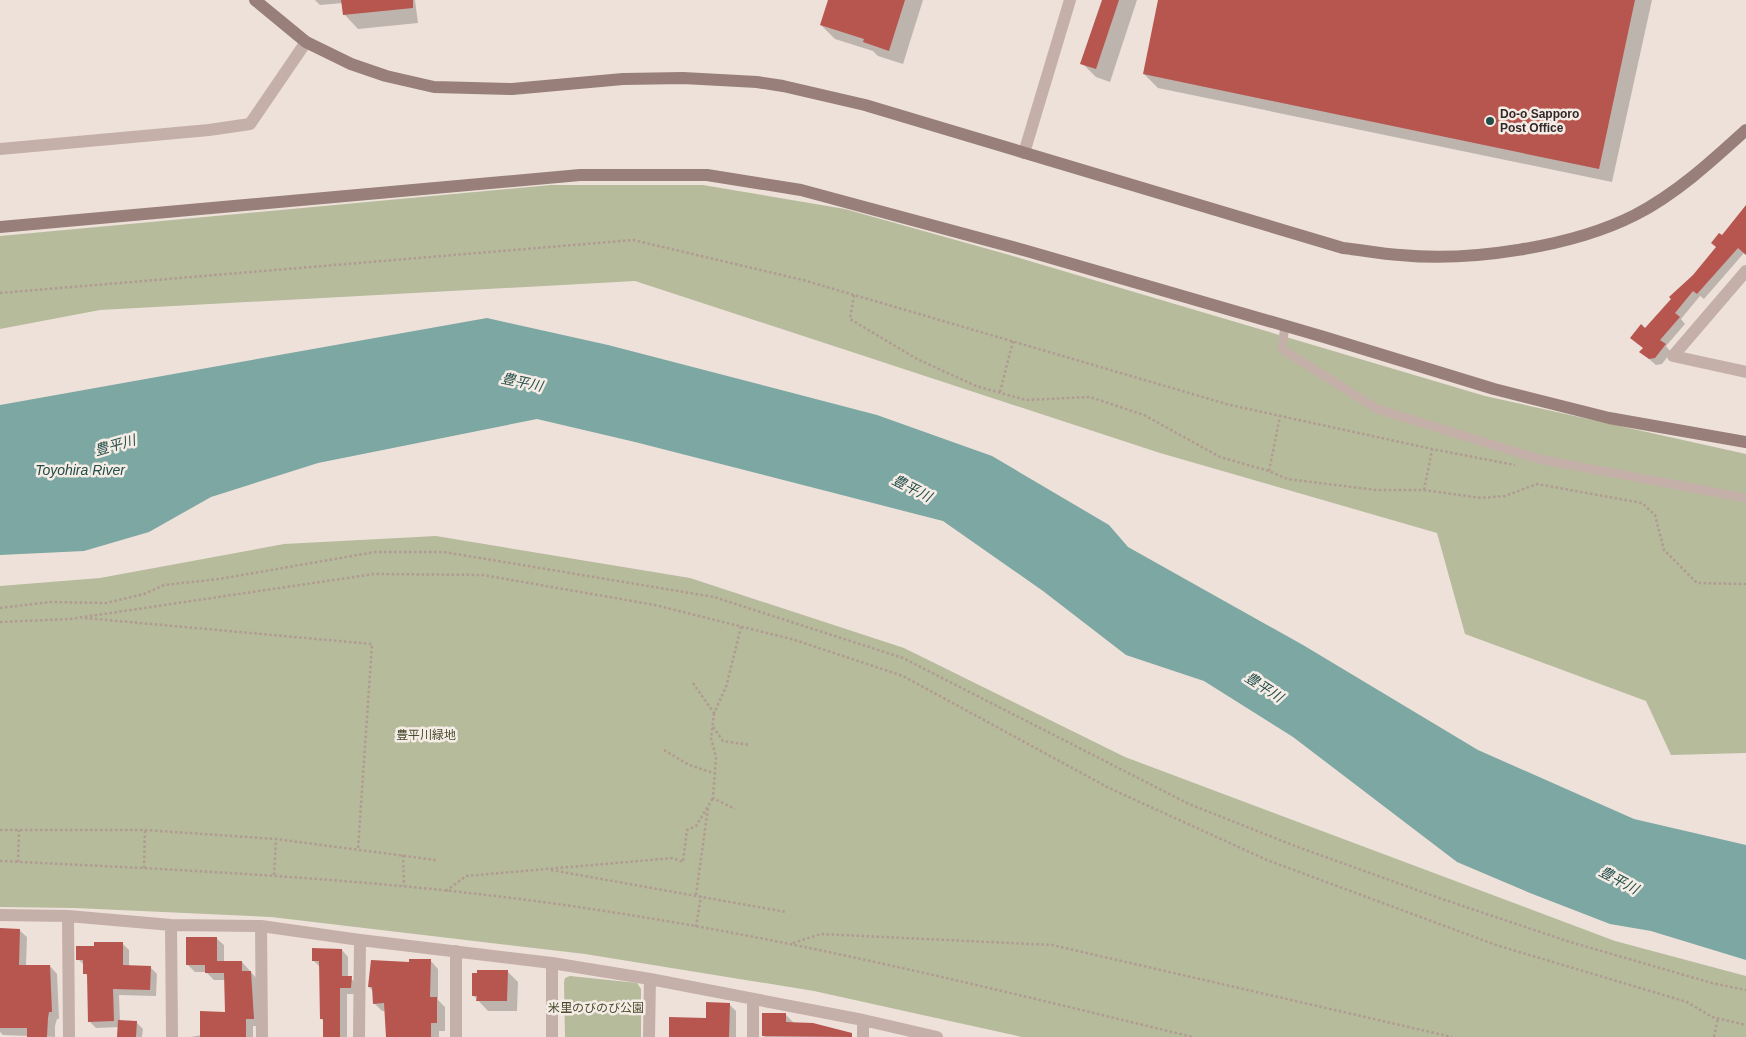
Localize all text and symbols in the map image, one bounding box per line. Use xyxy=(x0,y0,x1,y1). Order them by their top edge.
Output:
place label: Do-o Sapporo Post Office xyxy=(1500,107,1579,135)
marker: Do-o Sapporo Post Office xyxy=(1484,115,1496,127)
water label: 豊平川 xyxy=(500,370,546,395)
water label: 豊平川 xyxy=(93,431,139,458)
water label: Toyohira River xyxy=(35,462,126,478)
water label: 豊平川 xyxy=(890,471,936,506)
water label: 豊平川 xyxy=(1242,669,1288,706)
park label: 豊平川緑地 xyxy=(396,728,456,742)
water label: 豊平川 xyxy=(1597,863,1643,898)
park label: 米里のびのび公園 xyxy=(548,1001,644,1015)

